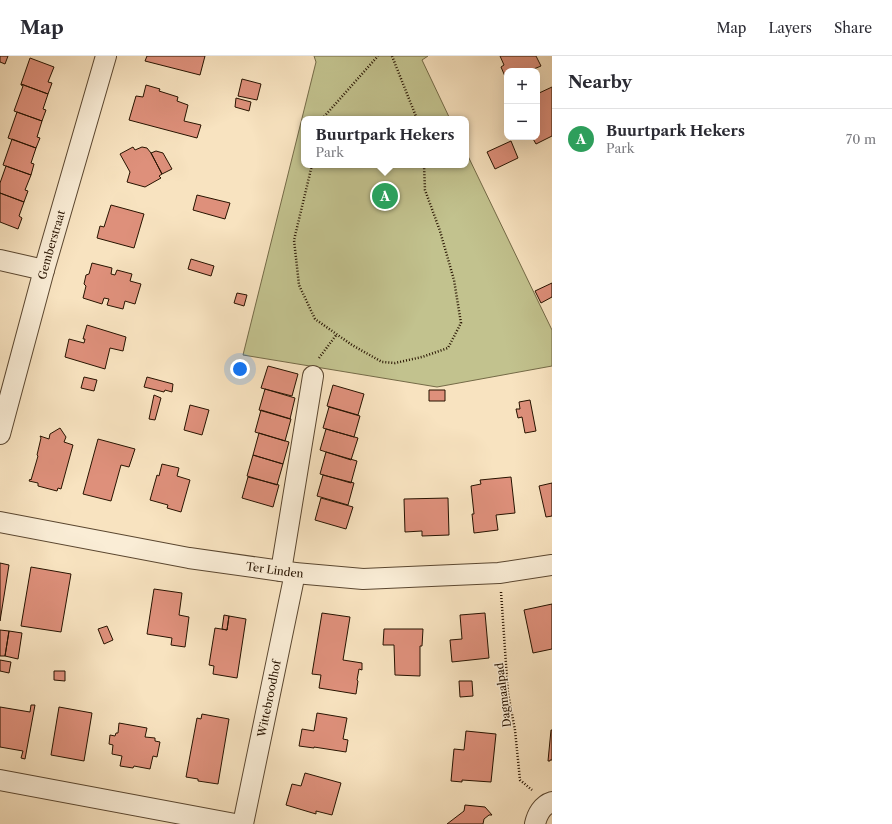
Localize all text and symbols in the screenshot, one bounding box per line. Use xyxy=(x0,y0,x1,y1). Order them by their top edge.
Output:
text: Map xyxy=(20,16,64,39)
text: Map xyxy=(716,19,746,37)
text: Layers xyxy=(768,19,812,37)
text: Share xyxy=(834,19,872,37)
map controls xyxy=(504,68,540,140)
button: + xyxy=(504,68,540,104)
text: Nearby xyxy=(568,72,632,92)
button: − xyxy=(504,104,540,140)
popup xyxy=(301,116,469,168)
text: Buurtpark Hekers xyxy=(606,121,745,140)
text: Buurtpark Hekers xyxy=(316,125,454,144)
text: A xyxy=(576,131,586,147)
text: 70 m xyxy=(846,131,876,147)
text: Park xyxy=(606,140,634,156)
text: Park xyxy=(316,144,344,160)
pin: A xyxy=(372,181,398,211)
street label: Gemberstraat xyxy=(35,208,68,281)
your location xyxy=(230,359,250,379)
street label: Ter Linden xyxy=(245,559,304,581)
street label: Wittebroodhof xyxy=(254,657,284,739)
street label: Dagmaalpad xyxy=(492,662,514,728)

